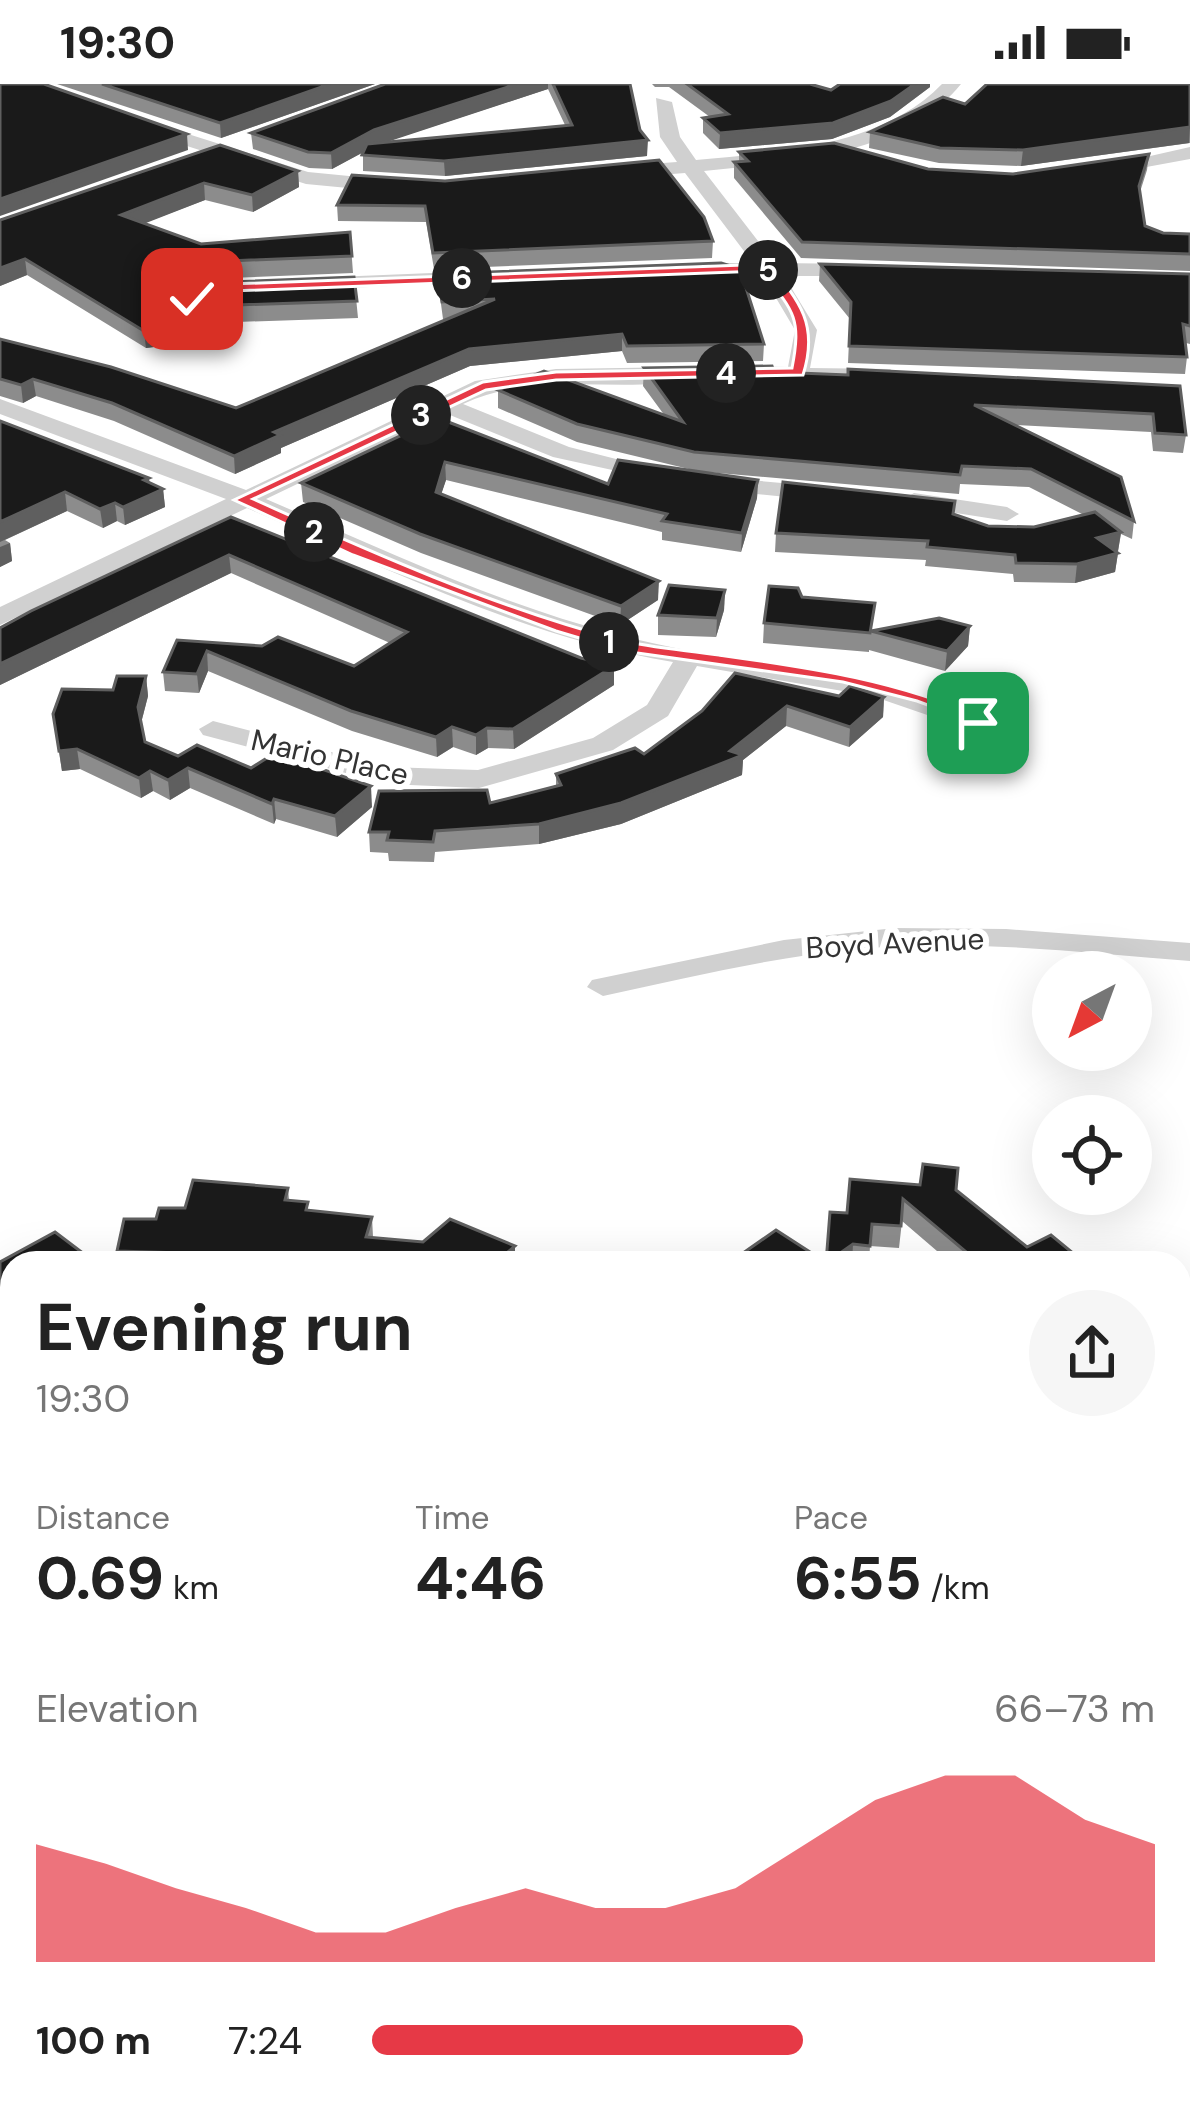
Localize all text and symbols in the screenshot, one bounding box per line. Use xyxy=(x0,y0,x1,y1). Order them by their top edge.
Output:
text: 19:30 xyxy=(60,13,175,72)
pin: 5 xyxy=(738,240,798,300)
pin xyxy=(141,248,243,350)
pin: 6 xyxy=(432,248,492,308)
text: 5 xyxy=(758,248,778,291)
text: 6 xyxy=(452,256,472,299)
icon: check xyxy=(159,266,225,332)
pin: 4 xyxy=(696,343,756,403)
text: 4 xyxy=(715,351,737,394)
pin: 3 xyxy=(391,385,451,445)
text: 3 xyxy=(411,393,431,436)
pin: 2 xyxy=(284,502,344,562)
text: 2 xyxy=(304,510,324,553)
pin: 1 xyxy=(579,612,639,672)
text: 1 xyxy=(603,620,615,663)
pin xyxy=(927,672,1029,774)
icon: arrive xyxy=(945,690,1011,756)
street label: Mario Place xyxy=(248,720,412,794)
street label: Boyd Avenue xyxy=(805,919,985,967)
north arrow xyxy=(1032,951,1152,1071)
map controls xyxy=(1032,951,1152,1215)
button: locate xyxy=(1032,1095,1152,1215)
text: Evening run xyxy=(36,1285,413,1370)
button: share xyxy=(1029,1290,1155,1416)
text: 19:30 xyxy=(36,1373,130,1424)
text: Distance xyxy=(36,1496,170,1539)
text: Time xyxy=(415,1496,490,1539)
text: Pace xyxy=(794,1496,868,1539)
text: 0.69 xyxy=(36,1539,164,1618)
text: 4:46 xyxy=(415,1539,546,1618)
text: 6:55 xyxy=(794,1539,922,1618)
text: km xyxy=(164,1566,219,1609)
text: /km xyxy=(922,1566,990,1609)
text: Elevation xyxy=(36,1683,199,1734)
text: 66–73 m xyxy=(994,1683,1155,1734)
text: 100 m xyxy=(36,2015,151,2066)
text: 7:24 xyxy=(228,2015,302,2066)

